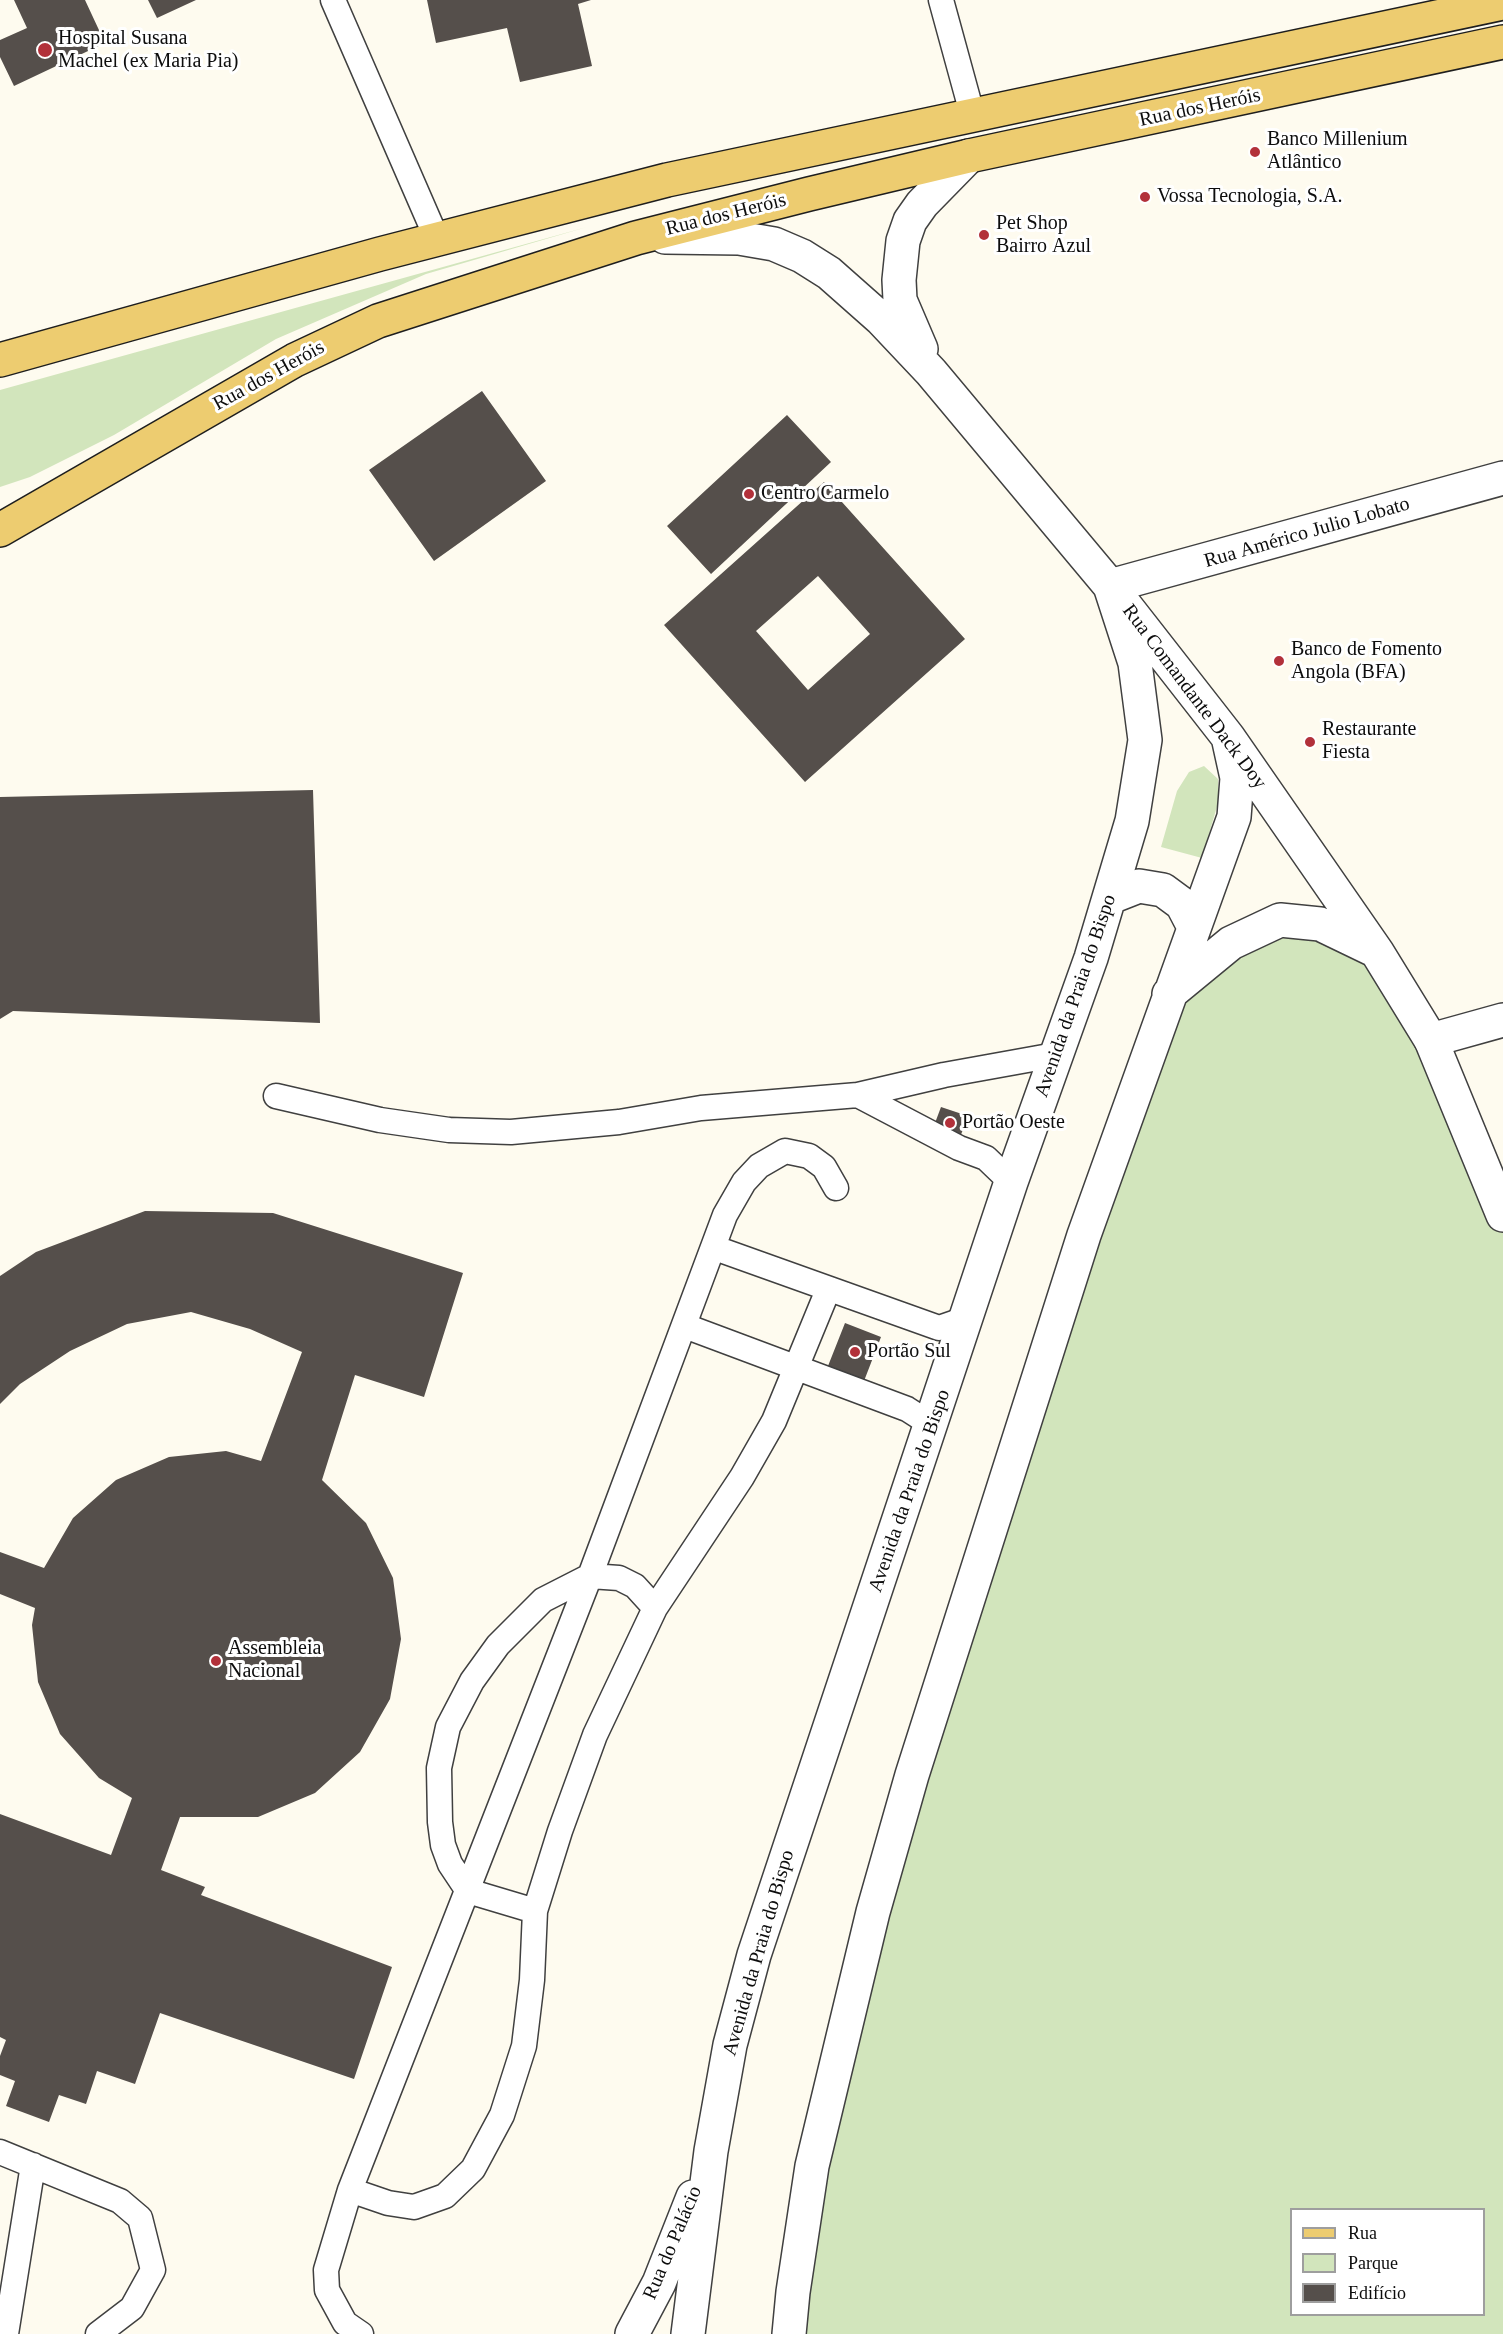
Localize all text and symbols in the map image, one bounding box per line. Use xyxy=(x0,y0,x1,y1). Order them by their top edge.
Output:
place label: Hospital Susana Machel (ex Maria Pia) xyxy=(58,27,238,74)
marker: Hospital Susana Machel (ex Maria Pia) xyxy=(36,41,54,59)
street label: Rua dos Heróis xyxy=(1137,83,1263,133)
place label: Banco Millenium Atlântico xyxy=(1267,128,1408,175)
marker: Banco Millenium Atlântico xyxy=(1248,145,1262,159)
place label: Vossa Tecnologia, S.A. xyxy=(1157,185,1342,209)
street label: Rua dos Heróis xyxy=(663,188,789,242)
marker: Vossa Tecnologia, S.A. xyxy=(1138,190,1152,204)
place label: Pet Shop Bairro Azul xyxy=(996,212,1091,259)
marker: Pet Shop Bairro Azul xyxy=(977,228,991,242)
street label: Rua dos Heróis xyxy=(209,336,329,416)
place label: Centro Carmelo xyxy=(761,482,889,506)
marker: Centro Carmelo xyxy=(742,487,756,501)
street label: Rua Américo Julio Lobato xyxy=(1201,492,1413,574)
street label: Rua Comandante Dack Doy xyxy=(1117,600,1271,794)
place label: Banco de Fomento Angola (BFA) xyxy=(1291,638,1442,685)
marker: Banco de Fomento Angola (BFA) xyxy=(1272,654,1286,668)
place label: Restaurante Fiesta xyxy=(1322,718,1416,765)
marker: Restaurante Fiesta xyxy=(1303,735,1317,749)
street label: Avenida da Praia do Bispo xyxy=(1030,891,1122,1101)
place label: Portão Oeste xyxy=(962,1111,1065,1135)
marker: Portão Oeste xyxy=(943,1116,957,1130)
place label: Portão Sul xyxy=(867,1340,951,1364)
marker: Portão Sul xyxy=(848,1345,862,1359)
street label: Avenida da Praia do Bispo xyxy=(864,1386,956,1596)
place label: Assembleia Nacional xyxy=(228,1637,321,1684)
marker: Assembleia Nacional xyxy=(209,1654,223,1668)
street label: Avenida da Praia do Bispo xyxy=(718,1847,800,2059)
street label: Rua do Palácio xyxy=(638,2183,708,2303)
legend xyxy=(1290,2208,1485,2316)
text: Rua xyxy=(1348,2223,1377,2243)
text: Parque xyxy=(1348,2253,1398,2273)
text: Edifício xyxy=(1348,2283,1406,2303)

